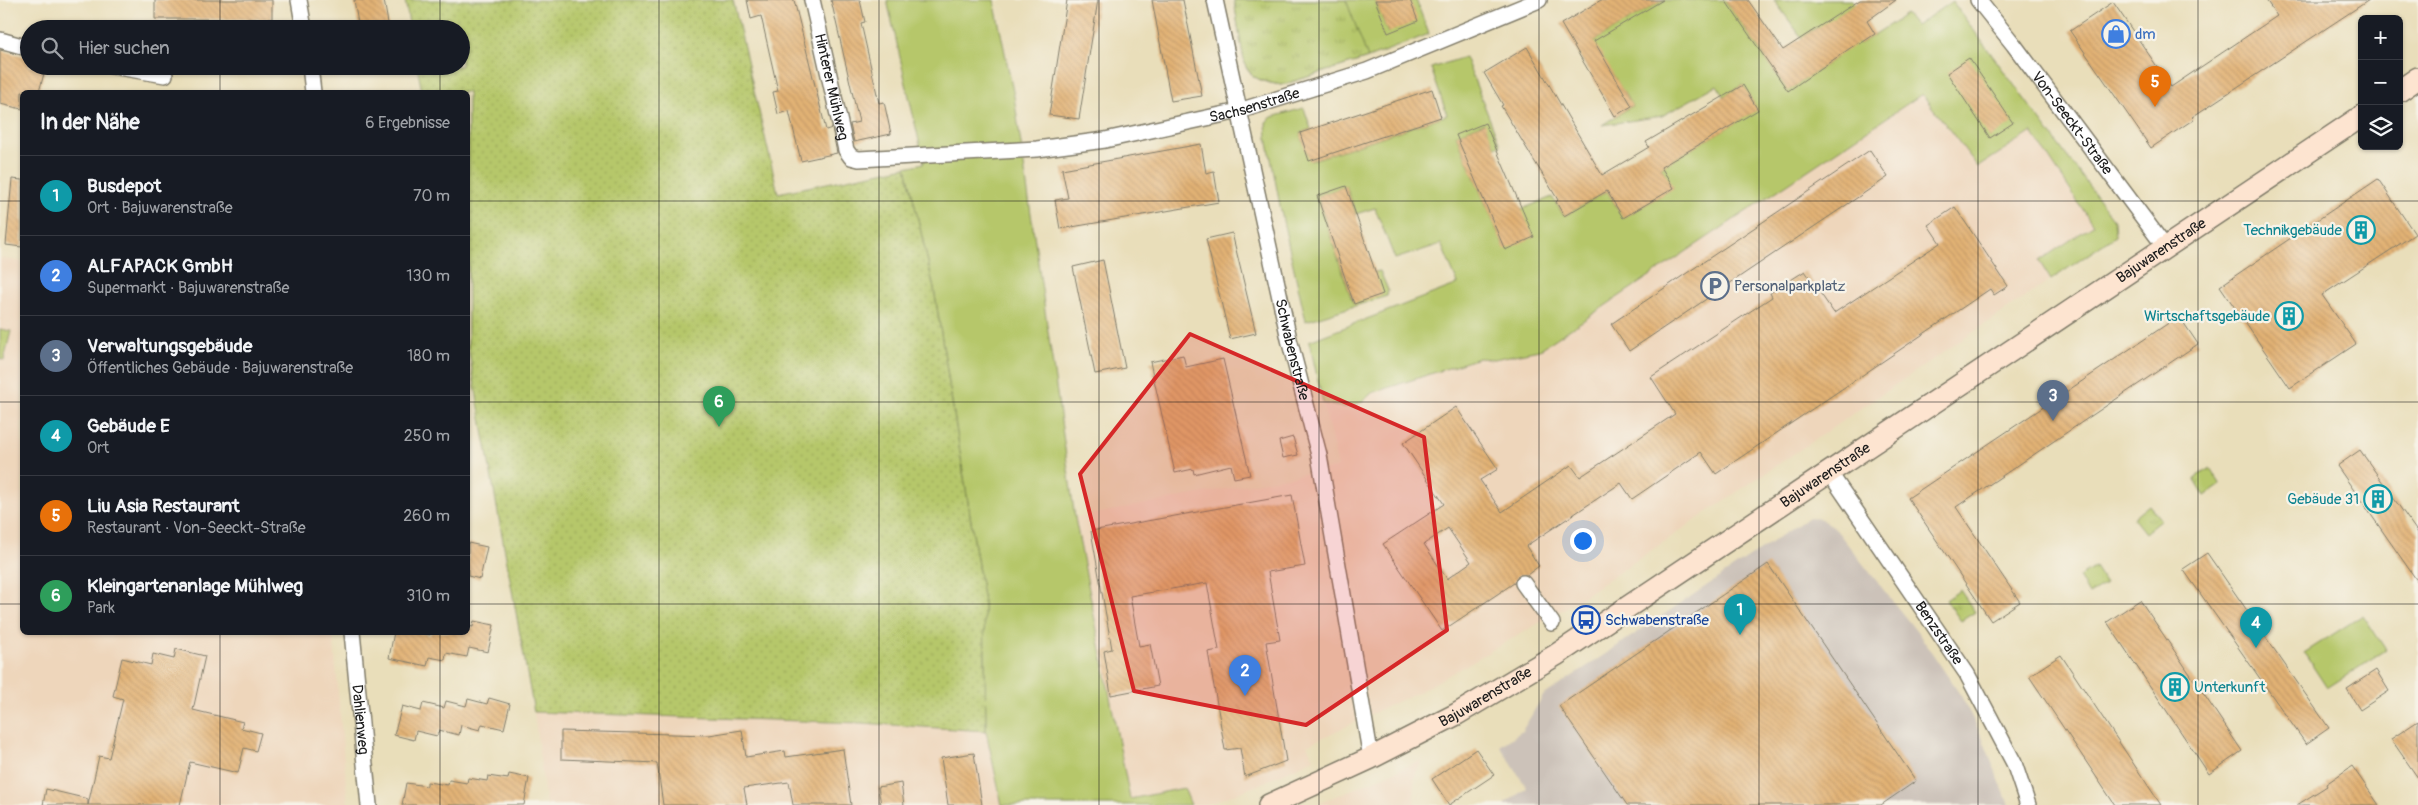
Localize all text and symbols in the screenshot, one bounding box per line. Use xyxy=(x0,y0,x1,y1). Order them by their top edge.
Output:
map controls xyxy=(2358,15,2403,150)
button: + xyxy=(2358,15,2403,60)
shop icon: dm xyxy=(2101,19,2131,49)
search box xyxy=(20,20,470,75)
place label: dm xyxy=(2135,25,2156,44)
street label: Hinterer Mühlweg xyxy=(810,32,853,142)
icon: search xyxy=(38,34,66,62)
text: Hier suchen xyxy=(78,36,170,60)
button: − xyxy=(2358,60,2403,105)
pin: 5 xyxy=(2139,66,2171,107)
street label: Von-Seeckt-Straße xyxy=(2027,68,2117,179)
street label: Sachsenstraße xyxy=(1208,83,1303,127)
button: layers xyxy=(2358,105,2403,150)
text: In der Nähe xyxy=(40,109,140,136)
text: 6 Ergebnisse xyxy=(365,113,450,133)
text: Busdepot xyxy=(87,174,162,198)
text: 1 xyxy=(53,186,59,206)
text: 70 m xyxy=(413,186,450,206)
text: Ort · Bajuwarenstraße xyxy=(87,198,233,218)
street label: Bajuwarenstraße xyxy=(2113,214,2210,288)
building icon: Technikgebäude xyxy=(2346,215,2376,245)
place label: Technikgebäude xyxy=(2243,221,2343,240)
text: ALFAPACK GmbH xyxy=(87,254,233,278)
text: 2 xyxy=(52,266,60,286)
text: 130 m xyxy=(406,266,450,286)
parking icon: Personalparkplatz xyxy=(1700,271,1730,301)
place label: Personalparkplatz xyxy=(1734,277,1846,296)
text: Supermarkt · Bajuwarenstraße xyxy=(87,278,289,298)
street label: Schwabenstraße xyxy=(1270,297,1314,403)
building icon: Wirtschaftsgebäude xyxy=(2274,301,2304,331)
place label: Wirtschaftsgebäude xyxy=(2144,307,2271,326)
text: Verwaltungsgebäude xyxy=(87,334,252,358)
text: 3 xyxy=(52,346,60,366)
text: 180 m xyxy=(407,346,450,366)
text: Öffentliches Gebäude · Bajuwarenstraße xyxy=(87,358,353,378)
pin: 3 xyxy=(2037,380,2069,421)
pin: 6 xyxy=(703,386,735,427)
text: Gebäude E xyxy=(87,414,170,438)
text: 4 xyxy=(51,426,61,446)
text: 250 m xyxy=(404,426,450,446)
text: Ort xyxy=(87,438,109,458)
street label: Bajuwarenstraße xyxy=(1777,438,1875,512)
building icon: Gebäude 31 xyxy=(2363,484,2393,514)
place label: Gebäude 31 xyxy=(2287,490,2359,509)
text: Liu Asia Restaurant xyxy=(87,494,240,518)
text: 5 xyxy=(52,506,60,526)
text: 260 m xyxy=(403,506,450,526)
text: Restaurant · Von-Seeckt-Straße xyxy=(87,518,306,538)
your location xyxy=(1570,528,1596,554)
text: Kleingartenanlage Mühlweg xyxy=(87,574,303,598)
text: 6 xyxy=(51,586,61,606)
text: 310 m xyxy=(406,586,450,606)
pin: 1 xyxy=(1724,594,1756,635)
text: Park xyxy=(87,598,115,618)
street label: Benzstraße xyxy=(1910,598,1967,669)
bus stop icon: Schwabenstraße xyxy=(1571,605,1601,635)
pin: 4 xyxy=(2240,607,2272,648)
place label: Schwabenstraße xyxy=(1605,611,1709,630)
pin: 2 xyxy=(1229,655,1261,696)
street label: Bajuwarenstraße xyxy=(1436,662,1536,732)
building icon: Unterkunft xyxy=(2160,672,2190,702)
place label: Unterkunft xyxy=(2194,678,2266,697)
street label: Dahlienweg xyxy=(347,684,373,756)

